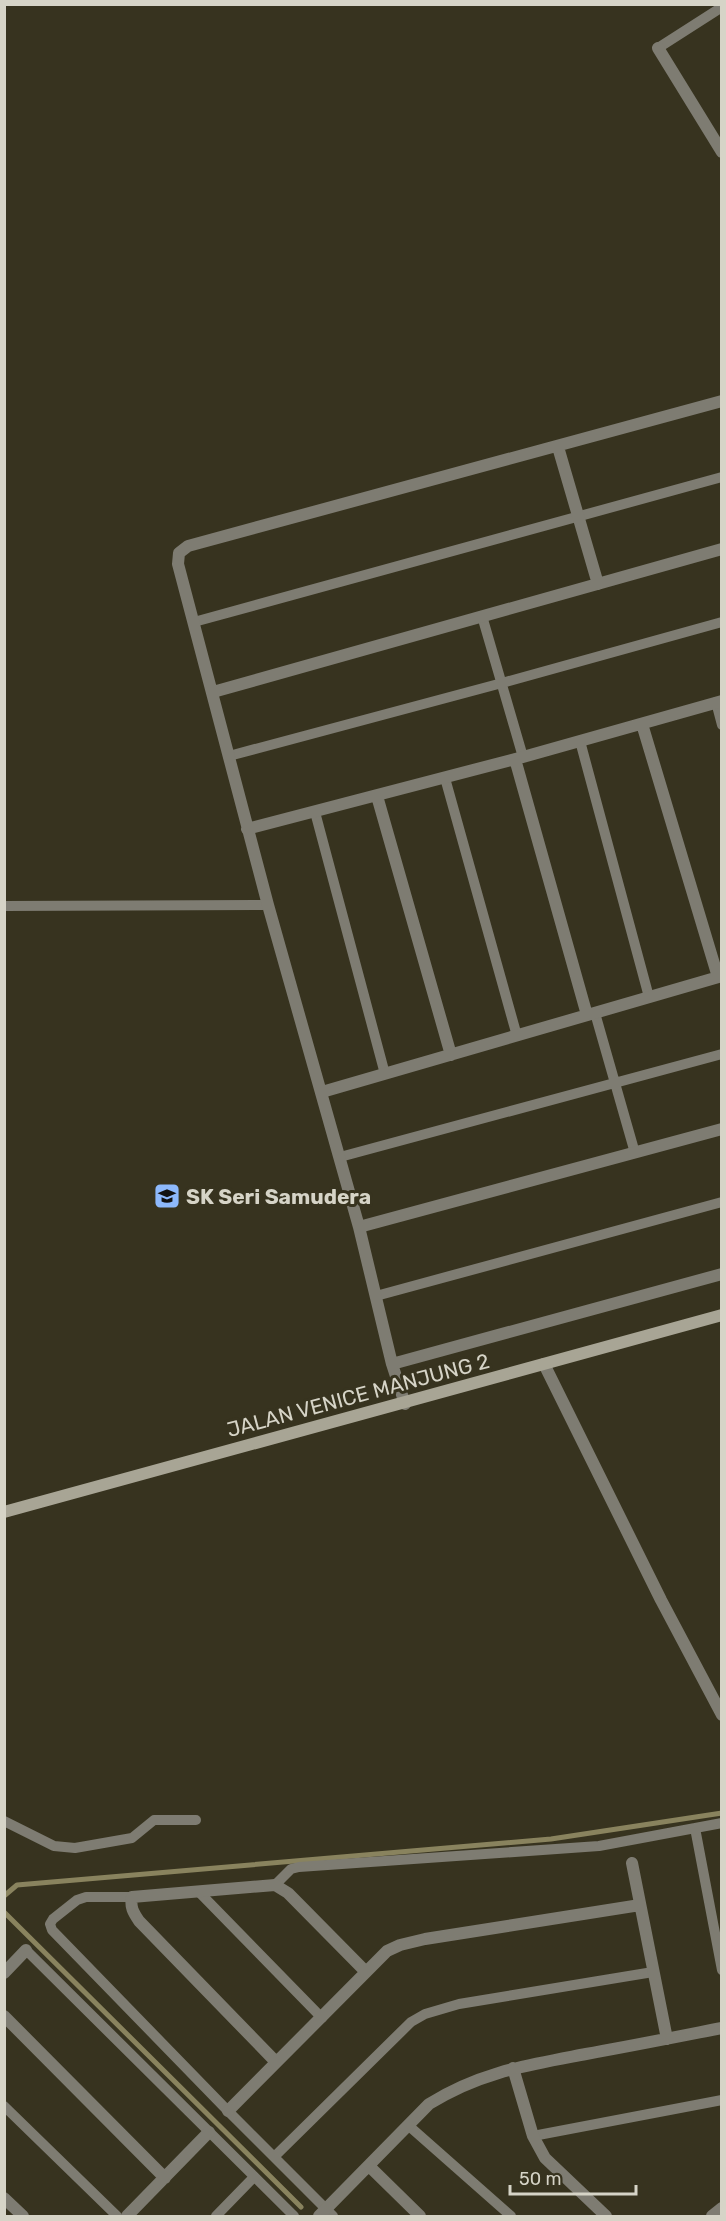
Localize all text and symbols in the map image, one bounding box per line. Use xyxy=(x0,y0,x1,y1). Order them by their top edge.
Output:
school or university icon: SK Seri Samudera xyxy=(152,1181,182,1211)
place label: SK Seri Samudera xyxy=(186,1184,371,1209)
street label: JALAN VENICE MANJUNG 2 xyxy=(224,1348,492,1442)
scale bar xyxy=(510,2158,636,2196)
text: 50 m xyxy=(519,2168,562,2190)

